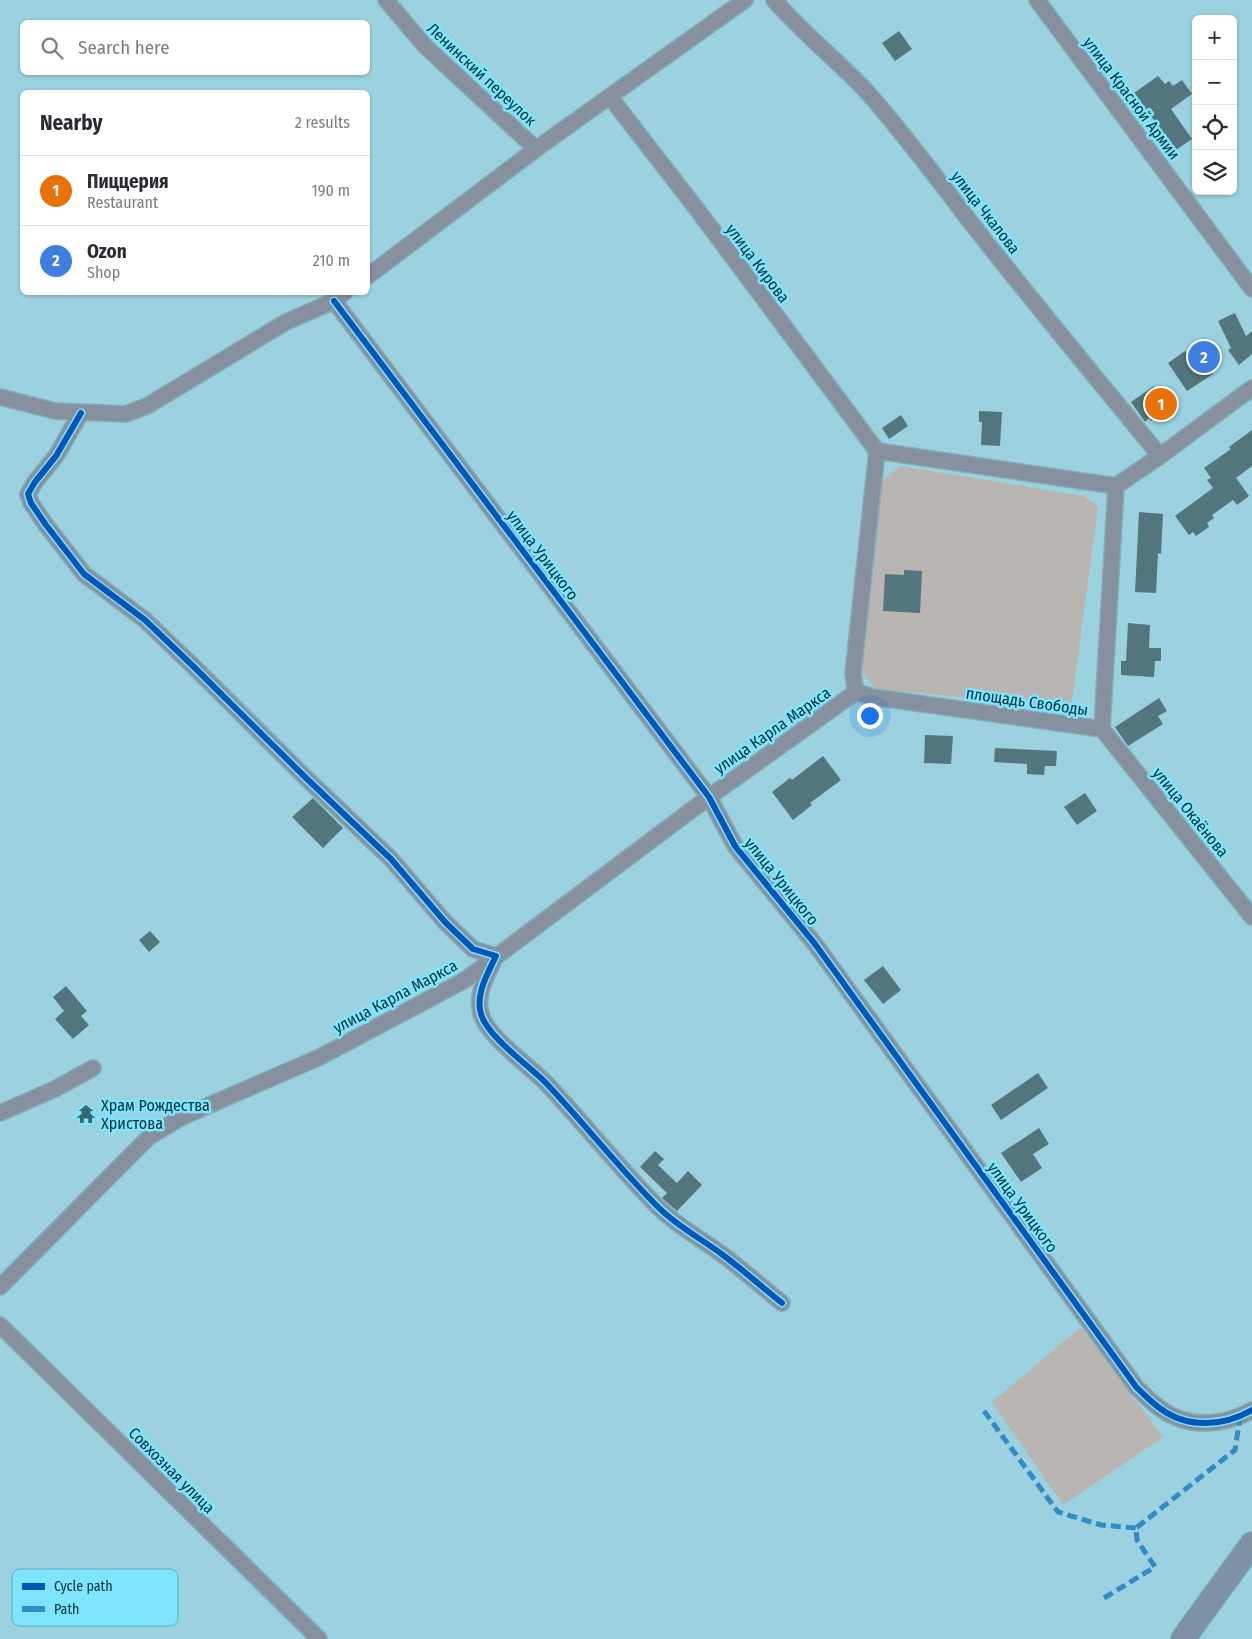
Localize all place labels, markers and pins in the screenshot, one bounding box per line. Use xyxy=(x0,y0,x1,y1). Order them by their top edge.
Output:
pin: 2 xyxy=(1188,338,1220,376)
pin: 1 xyxy=(1145,385,1177,423)
place label: Храм Рождества Христова xyxy=(101,1096,210,1133)
temple icon: Храм Рождества Христова xyxy=(75,1103,97,1125)

